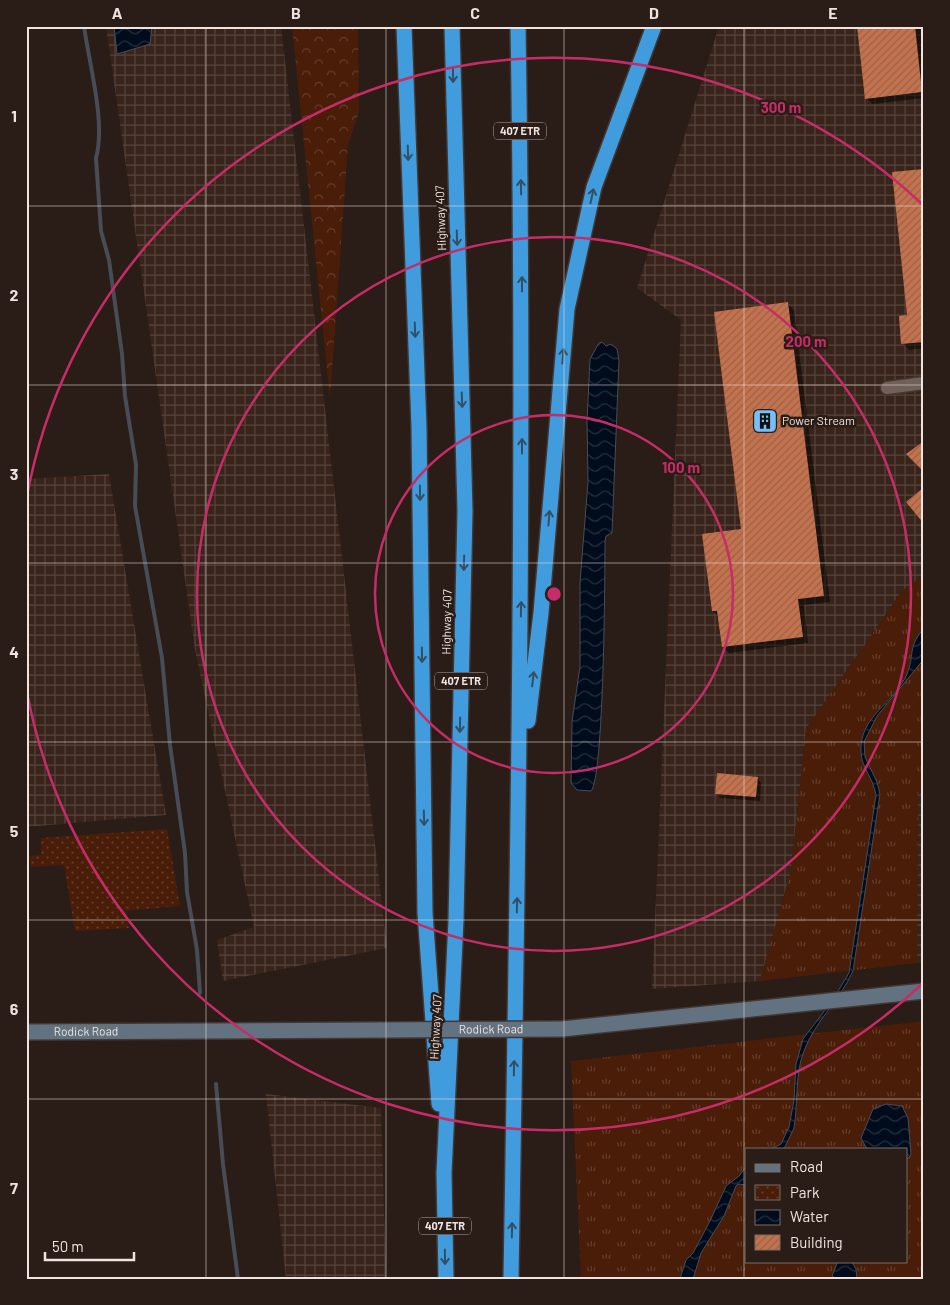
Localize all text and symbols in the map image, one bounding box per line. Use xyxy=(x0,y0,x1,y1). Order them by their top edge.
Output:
text: A xyxy=(112,3,123,22)
text: B xyxy=(291,3,301,22)
text: C xyxy=(470,3,480,22)
text: D xyxy=(649,3,659,22)
text: E xyxy=(828,3,838,22)
one-way arrow xyxy=(448,66,458,83)
text: 300 m xyxy=(761,98,801,116)
text: 1 xyxy=(11,106,17,125)
road number: 407 ETR xyxy=(494,122,546,140)
one-way arrow xyxy=(403,144,413,160)
one-way arrow xyxy=(516,179,525,195)
street label: Highway 407 xyxy=(432,185,448,251)
one-way arrow xyxy=(588,189,597,205)
one-way arrow xyxy=(452,229,462,245)
one-way arrow xyxy=(517,276,527,292)
text: 2 xyxy=(10,285,19,304)
one-way arrow xyxy=(411,322,420,338)
text: 200 m xyxy=(785,332,827,350)
one-way arrow xyxy=(558,348,568,364)
one-way arrow xyxy=(457,392,466,408)
building icon: Power Stream xyxy=(752,408,778,434)
place label: Power Stream xyxy=(782,413,855,427)
one-way arrow xyxy=(517,438,527,454)
text: 100 m xyxy=(662,458,700,476)
text: 3 xyxy=(10,464,18,483)
one-way arrow xyxy=(415,484,425,501)
one-way arrow xyxy=(545,510,554,526)
one-way arrow xyxy=(459,554,468,570)
centre of rings xyxy=(545,585,563,603)
street label: Highway 407 xyxy=(438,589,454,655)
one-way arrow xyxy=(516,601,526,617)
text: 4 xyxy=(9,642,19,661)
one-way arrow xyxy=(417,647,427,663)
road number: 407 ETR xyxy=(435,672,487,689)
one-way arrow xyxy=(528,672,538,688)
one-way arrow xyxy=(455,716,465,733)
one-way arrow xyxy=(419,810,429,826)
text: 5 xyxy=(10,821,19,840)
one-way arrow xyxy=(512,897,522,914)
street label: Highway 407 xyxy=(426,994,444,1060)
text: 6 xyxy=(10,999,19,1018)
street label: Rodick Road xyxy=(459,1021,523,1036)
street label: Rodick Road xyxy=(54,1023,118,1038)
one-way arrow xyxy=(510,1060,519,1076)
legend xyxy=(745,1148,908,1262)
text: Road xyxy=(790,1157,823,1175)
text: 7 xyxy=(10,1178,18,1197)
text: Park xyxy=(790,1183,820,1201)
text: Water xyxy=(790,1207,829,1225)
road number: 407 ETR xyxy=(419,1218,471,1234)
one-way arrow xyxy=(507,1222,517,1238)
scale bar xyxy=(45,1230,134,1262)
text: Building xyxy=(790,1233,843,1251)
text: 50 m xyxy=(52,1237,84,1255)
one-way arrow xyxy=(440,1248,450,1265)

